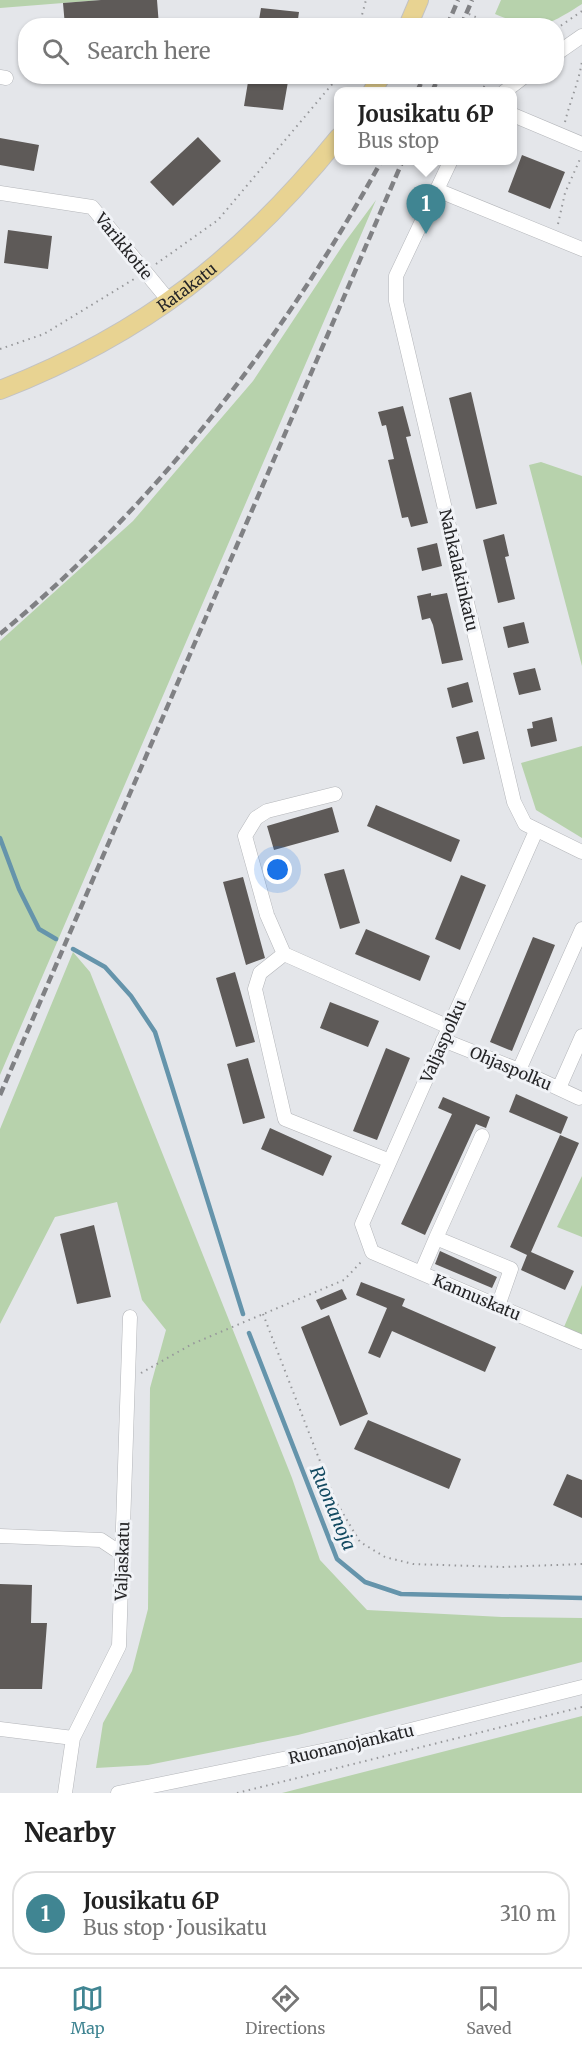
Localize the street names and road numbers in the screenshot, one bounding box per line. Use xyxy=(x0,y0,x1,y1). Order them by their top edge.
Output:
street label: Varikkotie xyxy=(90,208,157,283)
street label: Ratakatu xyxy=(153,258,221,316)
street label: Nahkalakinkatu xyxy=(435,507,483,633)
street label: Valjaspolku xyxy=(415,996,470,1087)
street label: Ohjaspolku xyxy=(467,1042,555,1094)
street label: Kannuskatu xyxy=(430,1270,524,1324)
street label: Valjaskatu xyxy=(111,1521,133,1602)
street label: Ruonanojankatu xyxy=(286,1720,416,1768)

